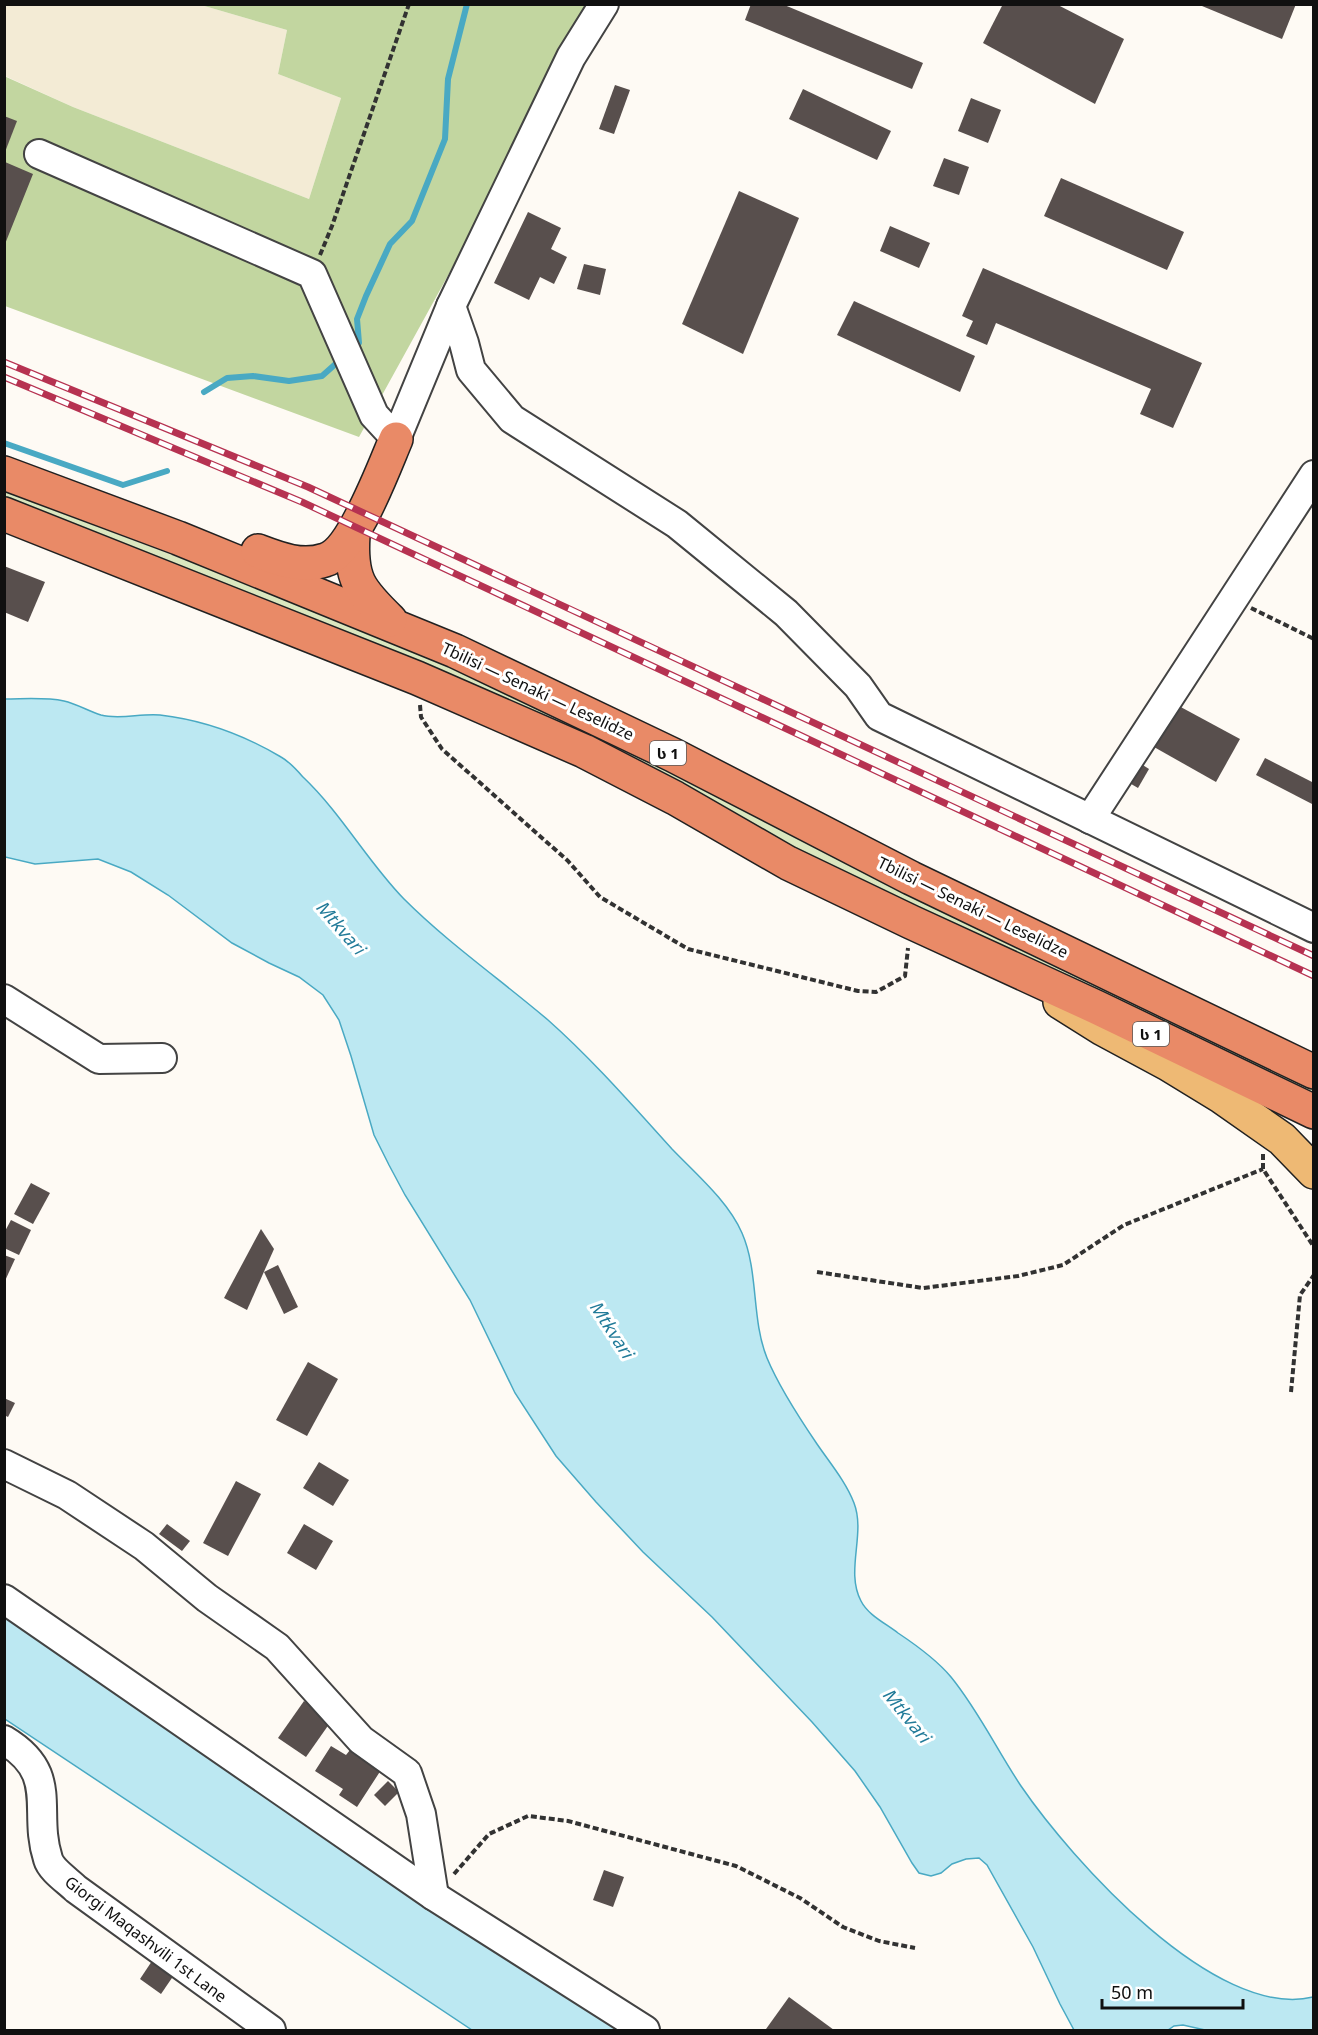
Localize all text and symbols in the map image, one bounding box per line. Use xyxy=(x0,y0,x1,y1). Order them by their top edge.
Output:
street label: Tbilisi — Senaki — Leselidze xyxy=(438,637,638,745)
road number: ს 1 xyxy=(650,741,686,765)
street label: Tbilisi — Senaki — Leselidze xyxy=(874,851,1072,963)
water label: Mtkvari xyxy=(311,895,373,961)
road number: ს 1 xyxy=(1133,1022,1169,1046)
water label: Mtkvari xyxy=(585,1296,641,1364)
water label: Mtkvari xyxy=(878,1683,938,1749)
street label: Giorgi Maqashvili 1st Lane xyxy=(60,1871,232,2007)
scale bar xyxy=(1102,1972,1243,2010)
text: 50 m xyxy=(1111,1980,1153,2004)

